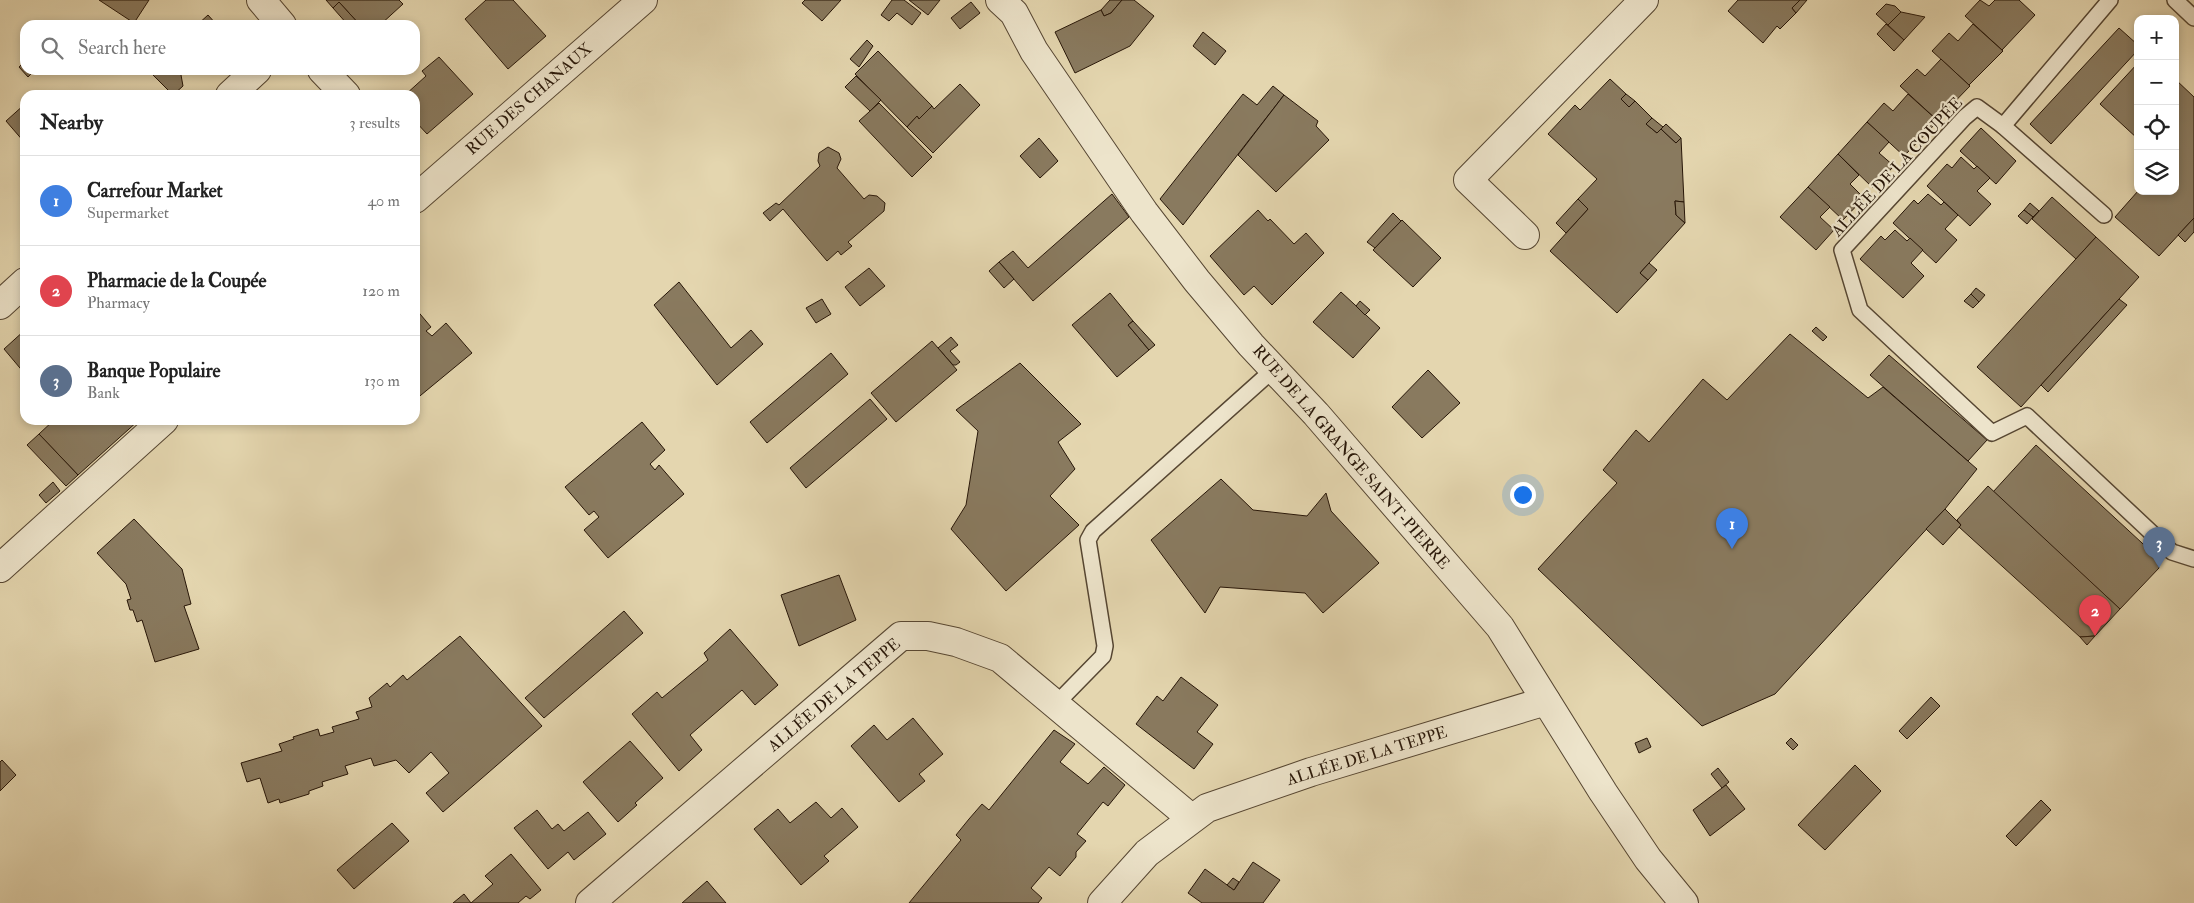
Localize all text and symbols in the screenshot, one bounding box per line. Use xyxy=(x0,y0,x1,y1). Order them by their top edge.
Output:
map controls xyxy=(2134,15,2179,195)
button: + xyxy=(2134,15,2179,60)
search box xyxy=(20,20,420,75)
icon: search xyxy=(38,34,66,62)
text: Search here xyxy=(78,36,166,60)
street label: RUE DES CHANAUX xyxy=(462,38,597,159)
button: − xyxy=(2134,60,2179,105)
street label: ALLÉE DE LA COUPÉE xyxy=(1826,92,1967,242)
button: locate xyxy=(2134,105,2179,150)
text: Nearby xyxy=(40,109,103,136)
text: 3 results xyxy=(349,113,400,133)
button: layers xyxy=(2134,150,2179,195)
text: Carrefour Market xyxy=(87,179,223,203)
text: 1 xyxy=(53,191,59,211)
text: 40 m xyxy=(367,191,400,211)
text: Supermarket xyxy=(87,203,169,223)
text: Pharmacie de la Coupée xyxy=(87,269,266,293)
text: 2 xyxy=(52,281,60,301)
text: 120 m xyxy=(362,281,400,301)
text: Pharmacy xyxy=(87,293,150,313)
street label: RUE DE LA GRANGE SAINT-PIERRE xyxy=(1248,341,1454,573)
text: Banque Populaire xyxy=(87,359,220,383)
text: 3 xyxy=(53,371,59,391)
text: 130 m xyxy=(364,371,400,391)
text: Bank xyxy=(87,383,120,403)
your location xyxy=(1510,482,1536,508)
pin: 1 xyxy=(1716,508,1748,549)
pin: 3 xyxy=(2143,527,2175,568)
pin: 2 xyxy=(2079,595,2111,636)
street label: ALLÉE DE LA TEPPE xyxy=(762,633,904,757)
street label: ALLÉE DE LA TEPPE xyxy=(1283,721,1450,790)

